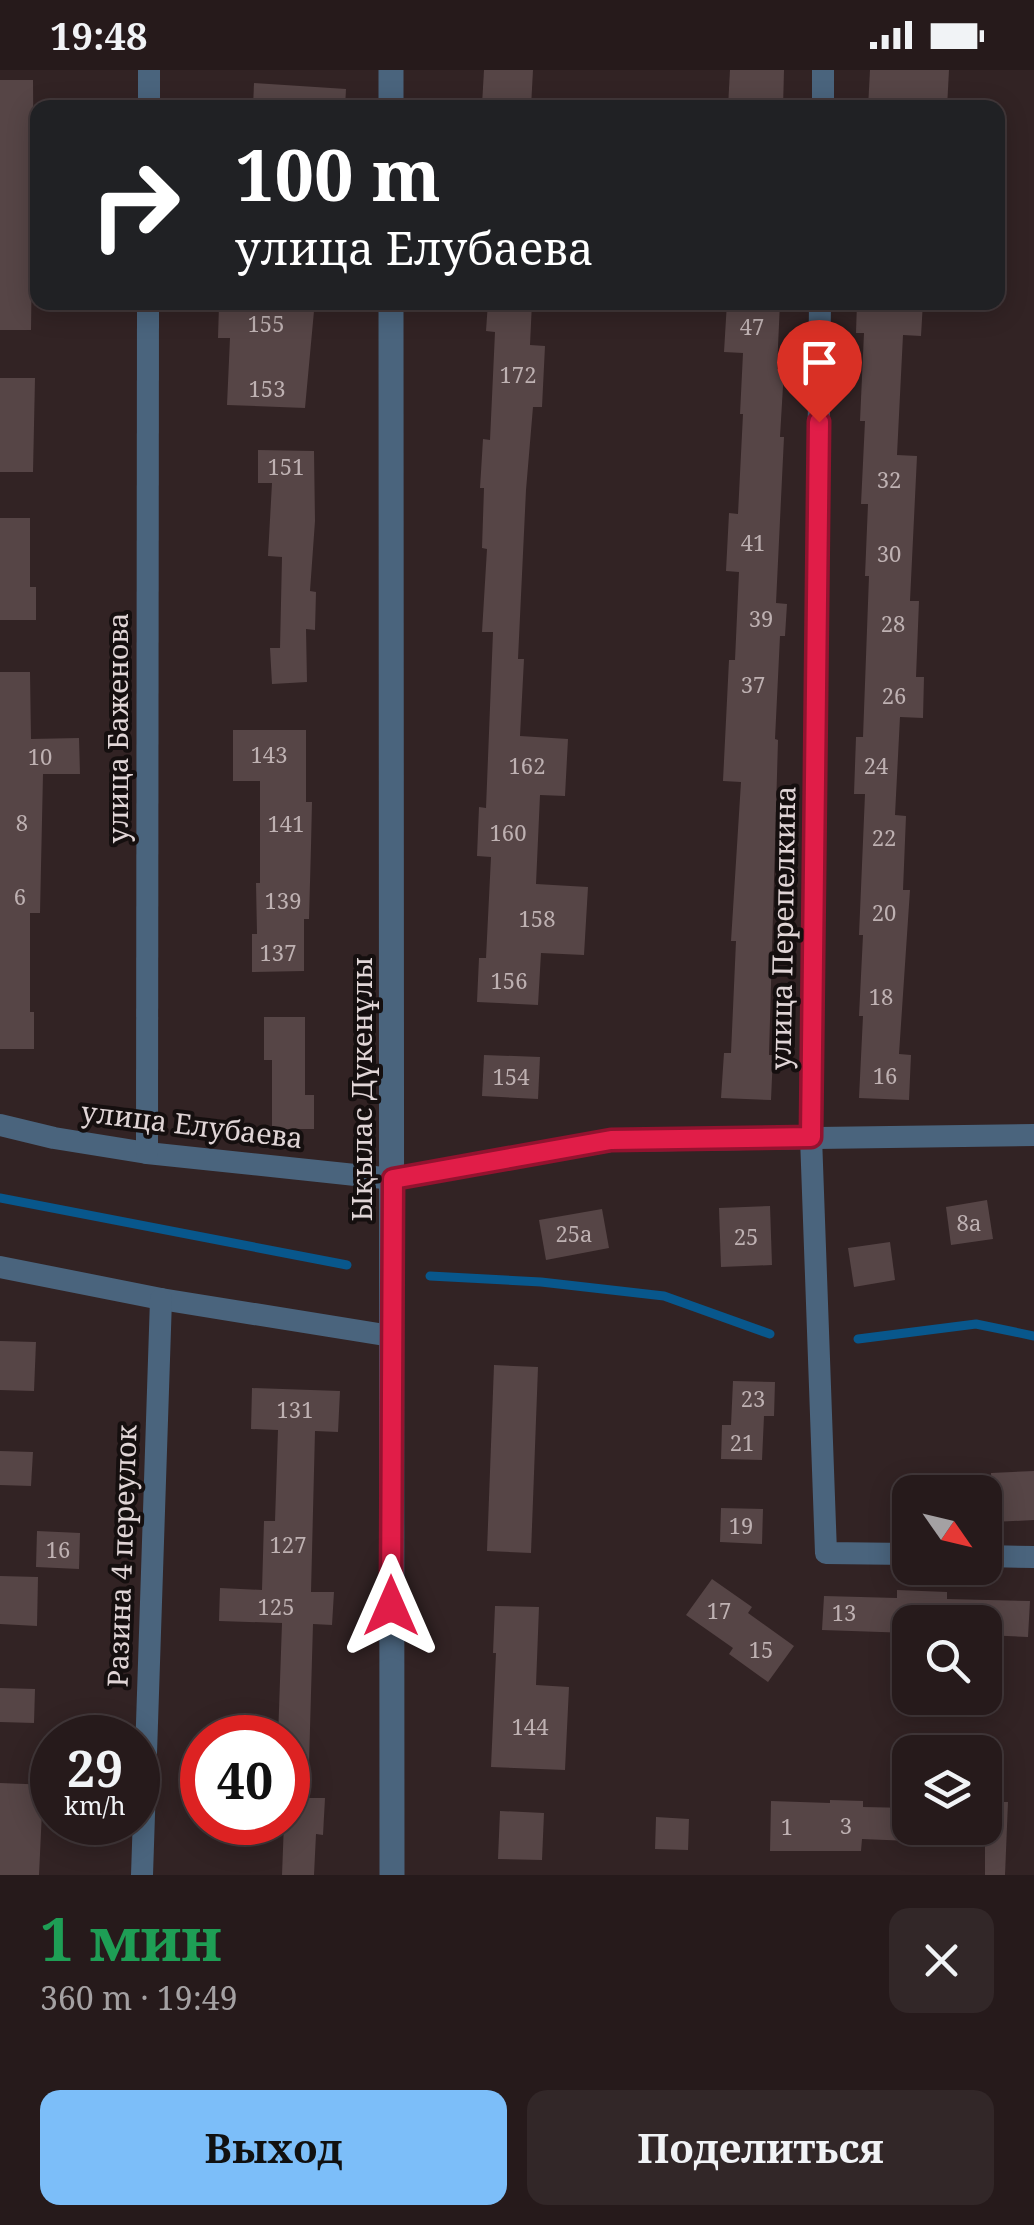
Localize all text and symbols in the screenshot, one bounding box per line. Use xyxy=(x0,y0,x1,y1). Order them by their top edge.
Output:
text: 19:48 xyxy=(50,9,147,61)
text: 100 m xyxy=(235,126,441,222)
icon: right xyxy=(70,140,200,270)
text: улица Елубаева xyxy=(235,217,594,278)
house number: 155 xyxy=(248,308,284,338)
house number: 47 xyxy=(740,311,764,341)
pin xyxy=(777,320,862,423)
icon: arrive xyxy=(792,335,847,390)
house number: 172 xyxy=(500,359,536,389)
house number: 153 xyxy=(249,373,285,403)
house number: 151 xyxy=(268,451,304,481)
house number: 32 xyxy=(877,464,901,494)
house number: 41 xyxy=(741,527,765,557)
house number: 30 xyxy=(877,538,901,568)
house number: 39 xyxy=(749,603,773,633)
house number: 28 xyxy=(881,608,905,638)
street label: улица Баженова xyxy=(98,612,136,844)
house number: 37 xyxy=(741,669,765,699)
house number: 26 xyxy=(882,680,906,710)
house number: 143 xyxy=(251,739,287,769)
house number: 10 xyxy=(28,741,52,771)
house number: 162 xyxy=(509,750,545,780)
house number: 24 xyxy=(864,750,888,780)
street label: улица Перепелкина xyxy=(761,785,803,1070)
house number: 8 xyxy=(16,807,28,837)
house number: 141 xyxy=(268,808,304,838)
house number: 160 xyxy=(490,817,526,847)
house number: 22 xyxy=(872,822,896,852)
house number: 6 xyxy=(14,881,26,911)
house number: 139 xyxy=(265,885,301,915)
house number: 20 xyxy=(872,897,896,927)
house number: 158 xyxy=(519,903,555,933)
house number: 137 xyxy=(260,937,296,967)
street label: Ықылас Дүкенұлы xyxy=(342,957,380,1221)
house number: 156 xyxy=(491,965,527,995)
house number: 18 xyxy=(869,981,893,1011)
house number: 16 xyxy=(873,1060,897,1090)
house number: 154 xyxy=(493,1061,529,1091)
street label: улица Елубаева xyxy=(79,1092,305,1156)
house number: 8а xyxy=(957,1207,981,1237)
house number: 25а xyxy=(555,1218,593,1248)
house number: 25 xyxy=(734,1221,758,1251)
house number: 23 xyxy=(741,1383,765,1413)
house number: 131 xyxy=(277,1394,313,1424)
street label: Разина 4 переулок xyxy=(97,1424,145,1688)
house number: 21 xyxy=(730,1427,754,1457)
north arrow xyxy=(892,1475,1002,1585)
map controls xyxy=(892,1475,1002,1845)
house number: 19 xyxy=(729,1510,753,1540)
house number: 127 xyxy=(270,1529,306,1559)
house number: 16 xyxy=(46,1534,70,1564)
position arrow xyxy=(339,1554,443,1658)
house number: 125 xyxy=(258,1591,294,1621)
house number: 17 xyxy=(707,1595,731,1625)
house number: 13 xyxy=(832,1597,856,1627)
button: search xyxy=(892,1605,1002,1715)
house number: 15 xyxy=(749,1634,773,1664)
house number: 144 xyxy=(512,1711,548,1741)
speed limit sign: 40 xyxy=(180,1715,310,1845)
text: 29 xyxy=(67,1734,123,1802)
button: layers xyxy=(892,1735,1002,1845)
text: km/h xyxy=(64,1788,126,1822)
house number: 3 xyxy=(840,1810,852,1840)
house number: 1 xyxy=(781,1811,793,1841)
text: 1 мин xyxy=(40,1897,222,1979)
button: close xyxy=(889,1908,994,2013)
text: 360 m · 19:49 xyxy=(40,1976,238,2019)
button: Выход xyxy=(40,2090,507,2205)
button: Поделиться xyxy=(527,2090,994,2205)

